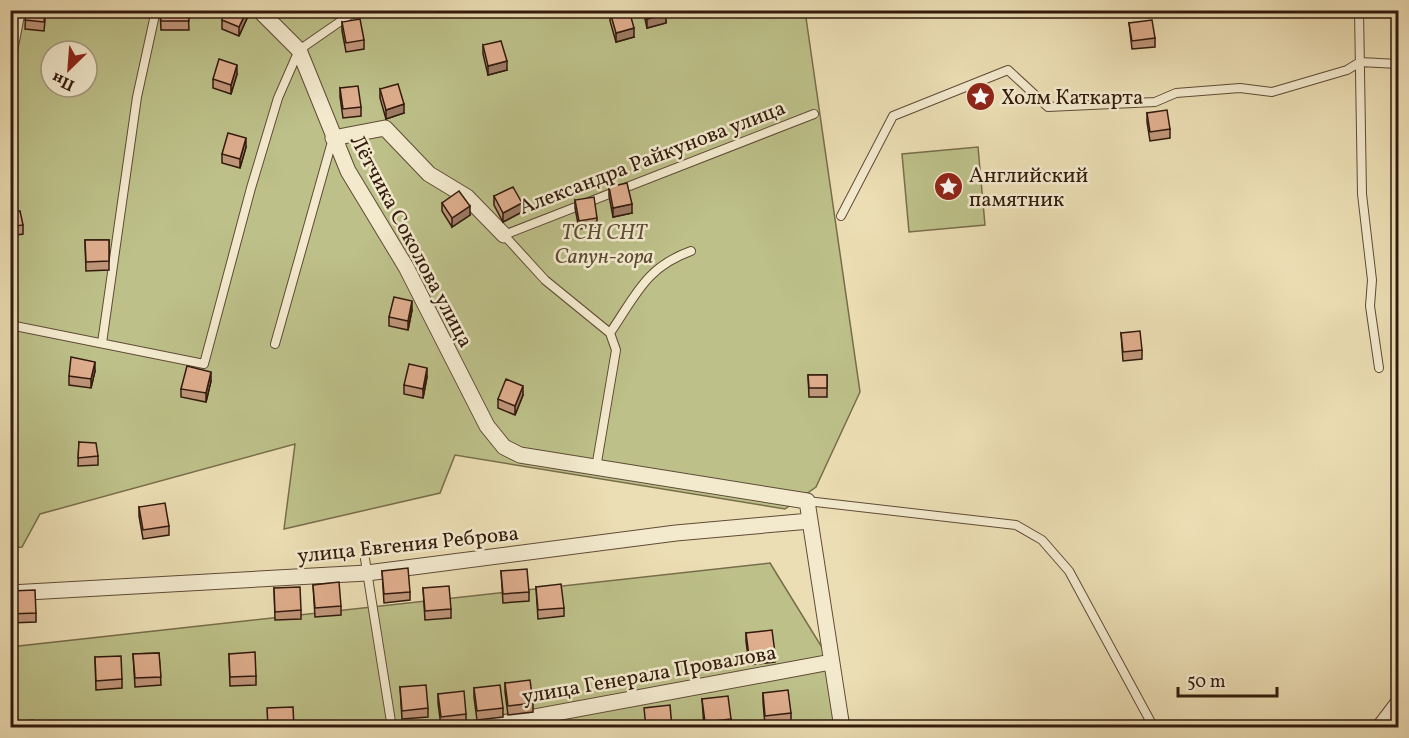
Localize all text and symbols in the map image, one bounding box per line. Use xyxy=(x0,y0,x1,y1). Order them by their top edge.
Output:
north arrow xyxy=(39,39,99,99)
text: Пн xyxy=(49,66,78,96)
place icon: Холм Каткарта xyxy=(964,81,996,113)
place label: Холм Каткарта xyxy=(1001,84,1143,113)
street label: Александра Райкунова улица xyxy=(515,94,790,223)
street label: Лётчика Соколова улица xyxy=(342,130,479,353)
place label: Английский памятник xyxy=(969,162,1089,215)
place icon: Английский памятник xyxy=(932,171,964,203)
park label: ТСН СНТ Сапун-гора xyxy=(555,219,654,272)
street label: улица Евгения Реброва xyxy=(296,519,520,572)
street label: улица Генерала Провалова xyxy=(520,639,779,712)
scale bar xyxy=(1178,660,1277,698)
text: 50 m xyxy=(1187,670,1226,695)

